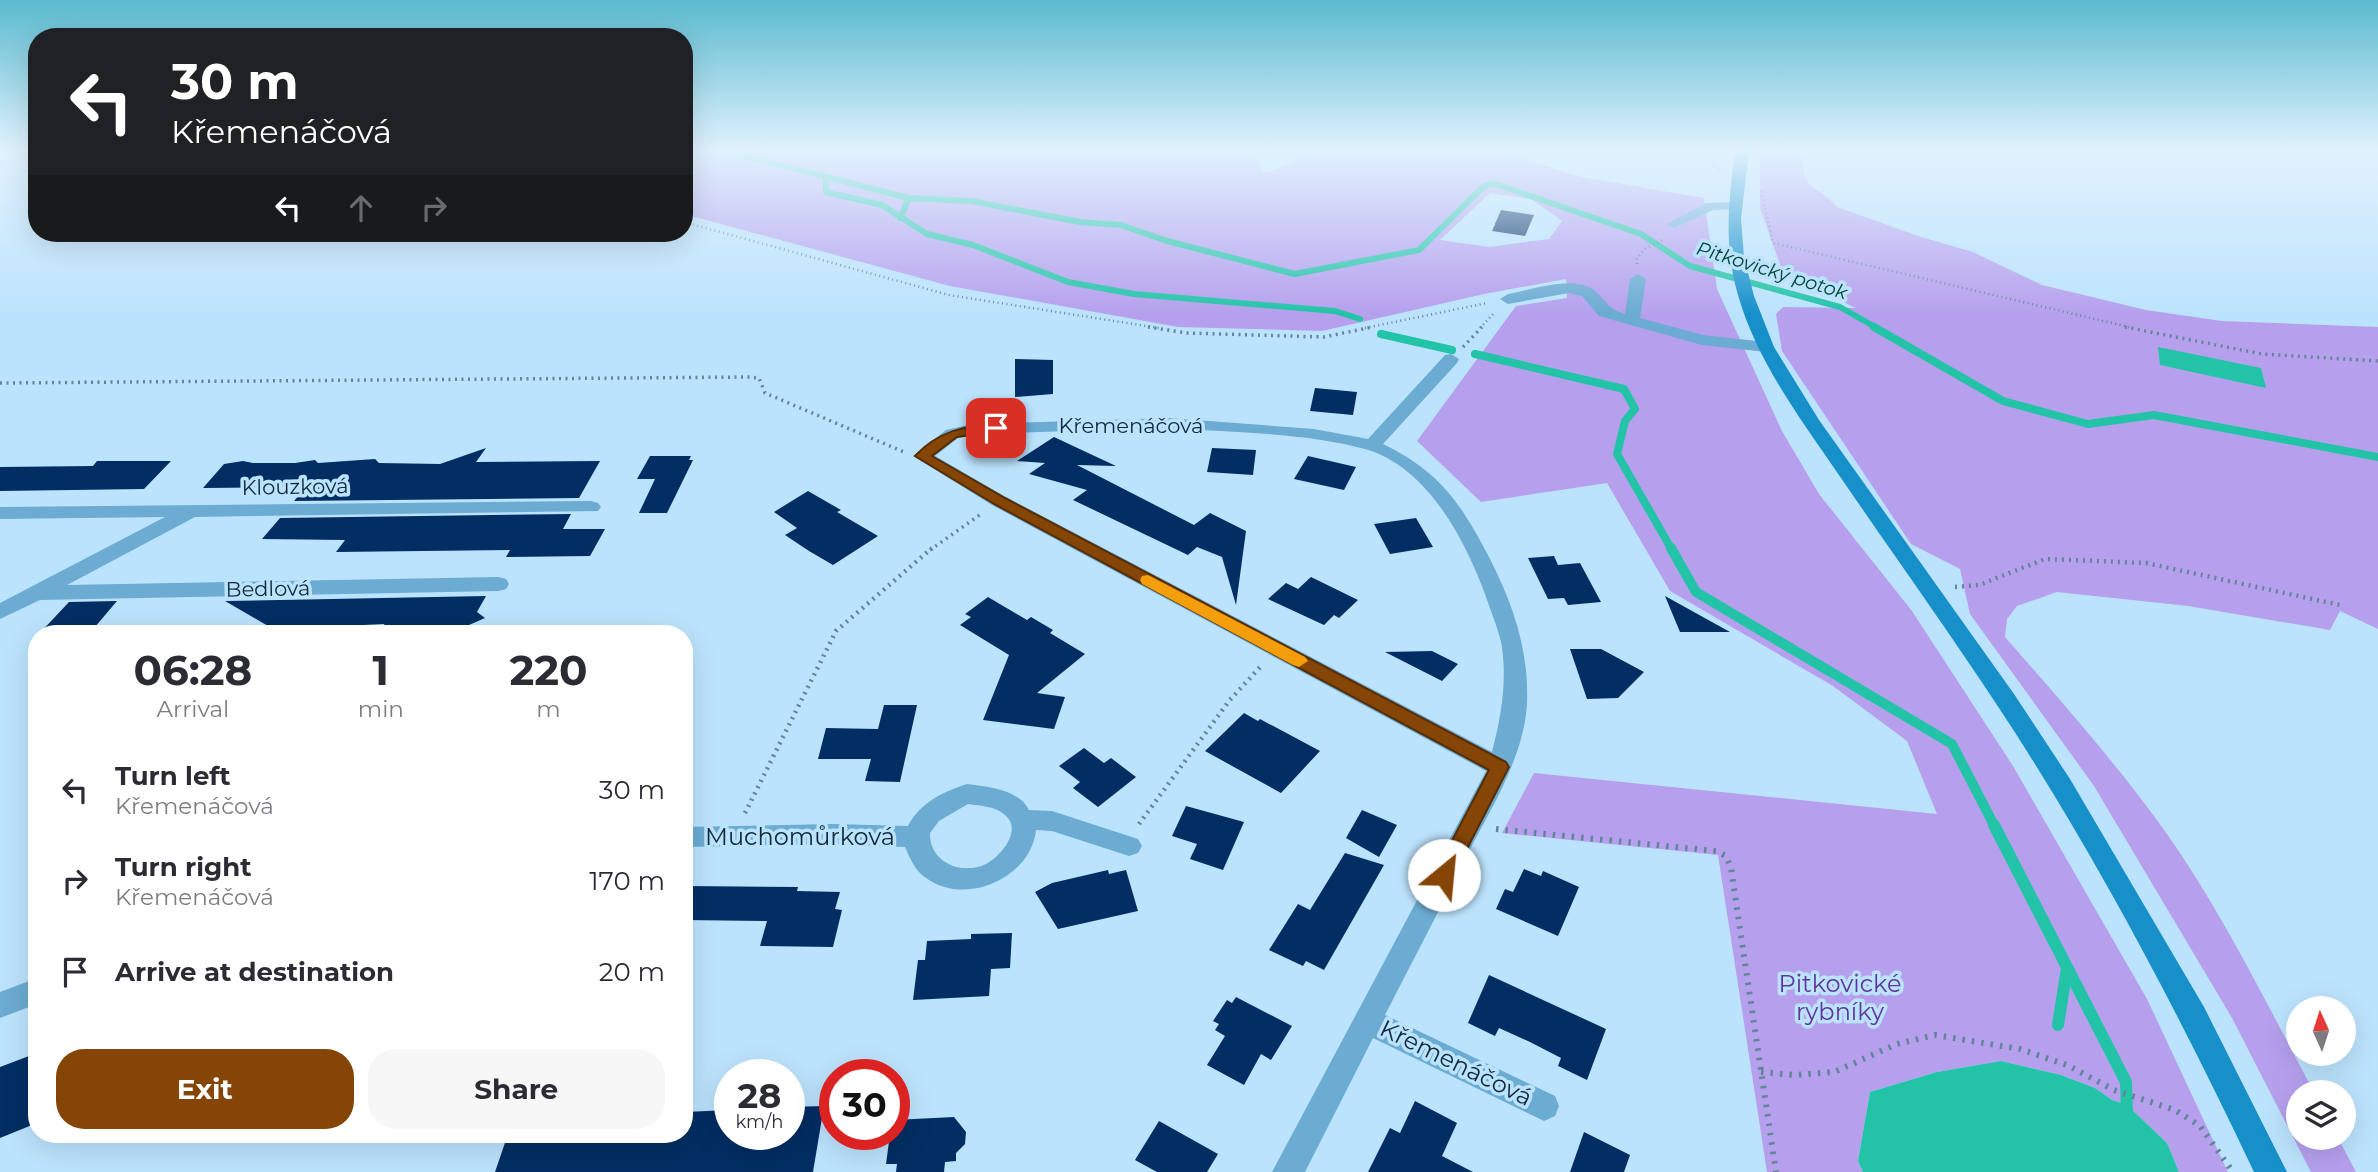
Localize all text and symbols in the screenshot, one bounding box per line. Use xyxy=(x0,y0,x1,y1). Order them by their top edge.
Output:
text: 30 m xyxy=(171,52,299,111)
icon: left xyxy=(56,56,147,147)
text: Křemenáčová xyxy=(171,112,392,151)
icon: left xyxy=(269,189,307,227)
icon: ahead xyxy=(342,189,380,227)
icon: right xyxy=(415,189,453,227)
water label: Pitkovický potok xyxy=(1694,237,1851,305)
pin xyxy=(966,398,1026,458)
icon: arrive xyxy=(977,409,1015,447)
street label: Křemenáčová xyxy=(1059,413,1203,438)
street label: Klouzková xyxy=(241,473,349,500)
street label: Bedlová xyxy=(225,575,311,602)
text: 06:28 xyxy=(134,644,252,696)
text: 1 xyxy=(373,644,389,696)
text: 220 xyxy=(509,644,588,696)
text: Arrival xyxy=(157,695,229,723)
text: min xyxy=(358,695,404,723)
text: m xyxy=(536,695,561,723)
text: Turn left xyxy=(115,760,231,792)
icon: left xyxy=(56,771,94,809)
text: 30 m xyxy=(599,774,665,806)
text: Křemenáčová xyxy=(115,792,274,820)
street label: Muchomůrková xyxy=(705,822,895,851)
position arrow xyxy=(1407,838,1481,912)
text: Turn right xyxy=(115,851,251,883)
icon: right xyxy=(56,862,94,900)
text: 170 m xyxy=(589,865,665,897)
text: Křemenáčová xyxy=(115,883,274,911)
icon: arrive xyxy=(56,953,94,991)
text: Arrive at destination xyxy=(115,956,394,988)
text: 20 m xyxy=(599,956,665,988)
park label: Pitkovické rybníky xyxy=(1779,969,1901,1026)
north arrow xyxy=(2286,996,2356,1066)
map controls xyxy=(2286,996,2356,1150)
street label: Křemenáčová xyxy=(1375,1013,1537,1112)
button: Exit xyxy=(56,1049,354,1129)
button: Share xyxy=(368,1049,665,1129)
speed limit sign: 30 xyxy=(819,1059,910,1150)
text: 28 xyxy=(738,1074,781,1117)
button: layers xyxy=(2286,1080,2356,1150)
text: km/h xyxy=(735,1111,784,1133)

